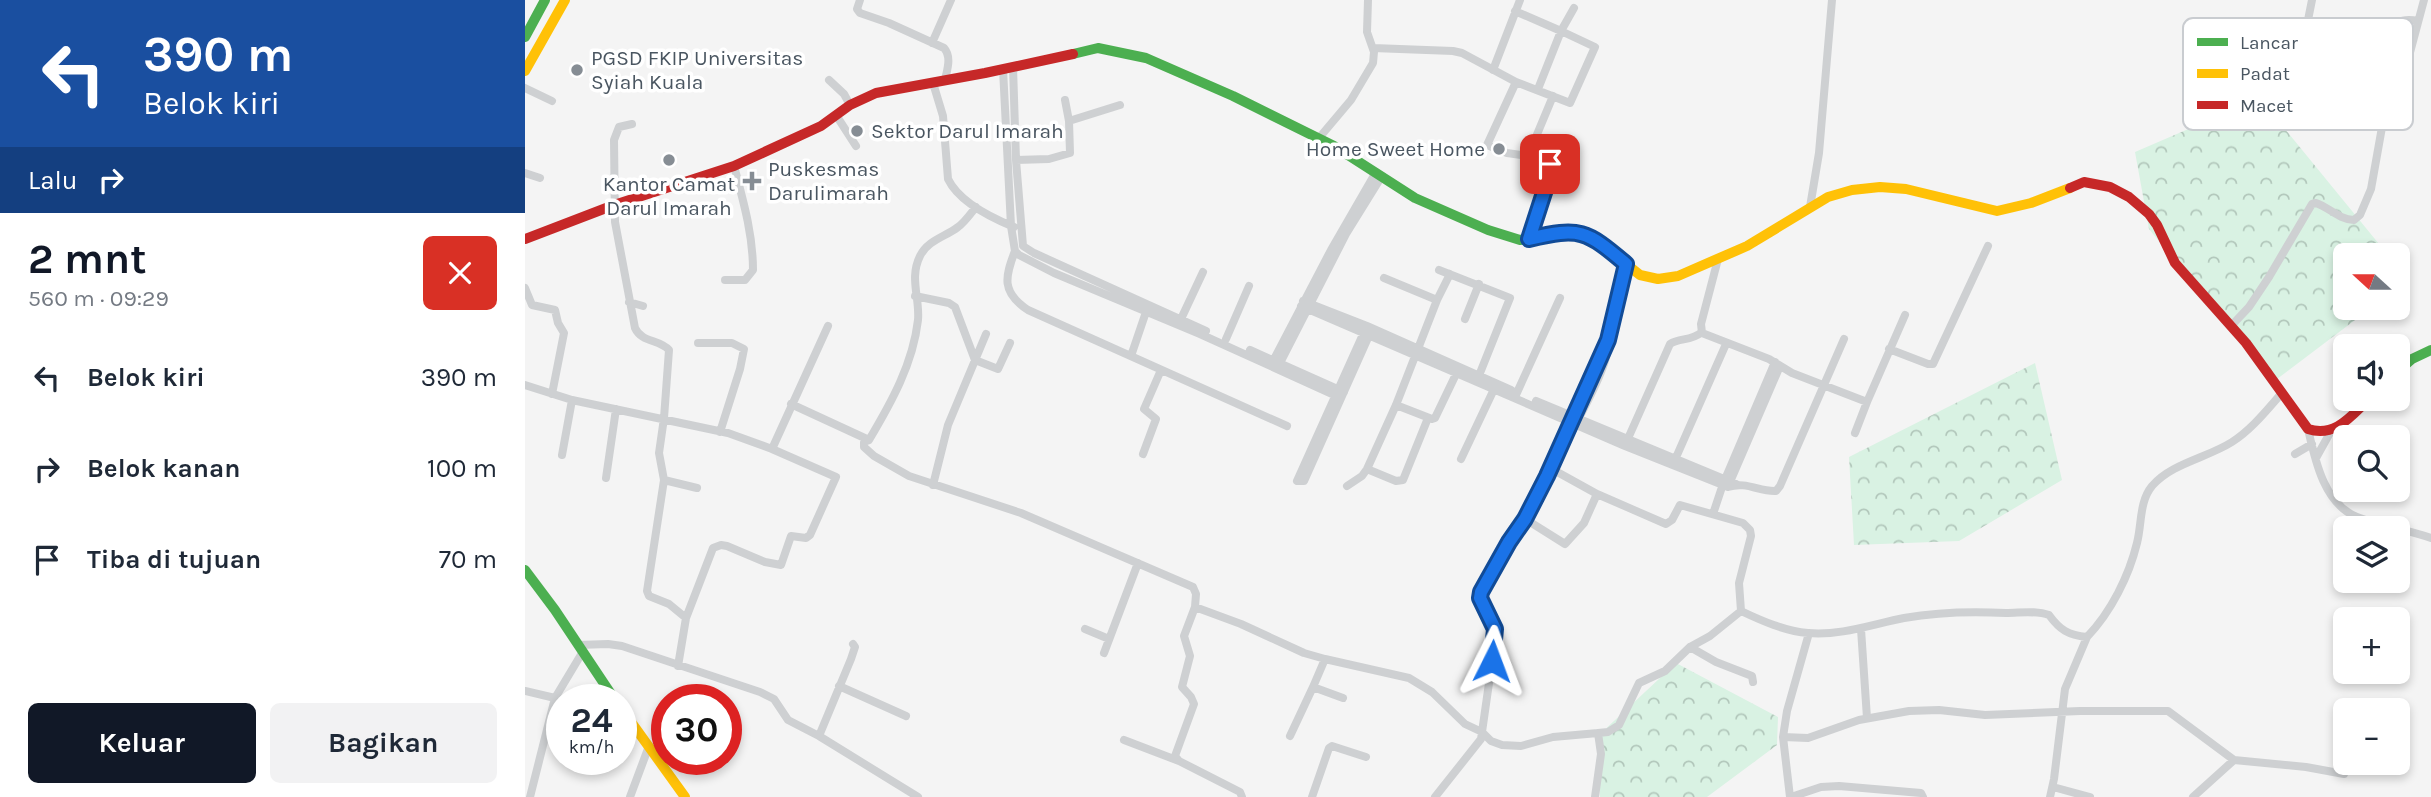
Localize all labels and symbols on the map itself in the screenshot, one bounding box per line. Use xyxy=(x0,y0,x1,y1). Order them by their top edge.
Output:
legend xyxy=(2183,18,2413,130)
text: Lancar xyxy=(2240,32,2298,54)
place label: PGSD FKIP Universitas Syiah Kuala xyxy=(591,46,803,94)
marker: PGSD FKIP Universitas Syiah Kuala xyxy=(569,62,585,78)
text: Padat xyxy=(2240,63,2290,85)
text: Macet xyxy=(2240,95,2293,117)
place label: Sektor Darul Imarah xyxy=(871,119,1064,143)
marker: Sektor Darul Imarah xyxy=(849,123,865,139)
pin xyxy=(1520,134,1580,194)
place label: Home Sweet Home xyxy=(1306,137,1485,161)
marker: Home Sweet Home xyxy=(1491,141,1507,157)
marker: Kantor Camat Darul Imarah xyxy=(661,152,677,168)
place label: Puskesmas Darulimarah xyxy=(768,157,889,205)
marker: Puskesmas Darulimarah xyxy=(742,171,762,191)
place label: Kantor Camat Darul Imarah xyxy=(603,172,735,220)
north arrow xyxy=(2333,243,2410,320)
position arrow xyxy=(1455,624,1529,698)
speed limit sign: 30 xyxy=(651,684,742,775)

